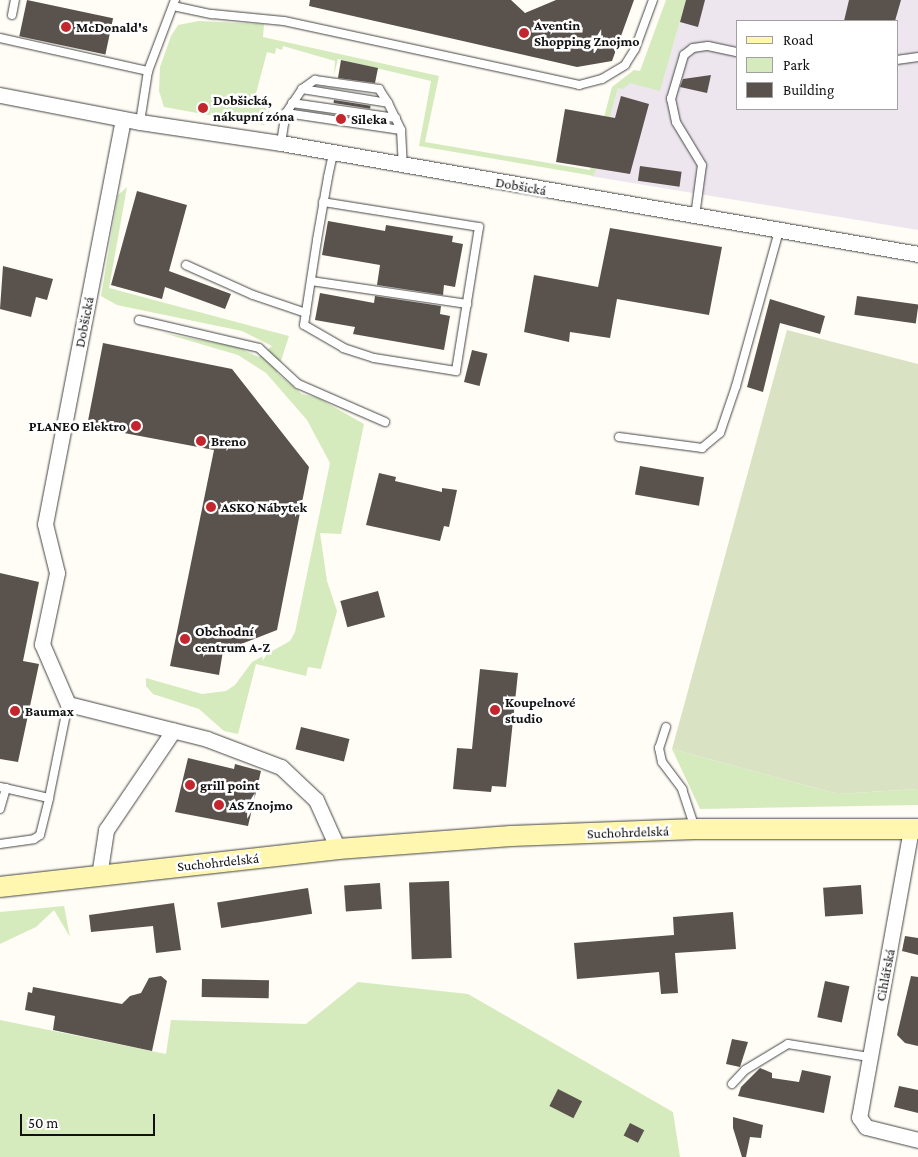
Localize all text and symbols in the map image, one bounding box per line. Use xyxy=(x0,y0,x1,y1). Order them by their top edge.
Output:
place label: Aventin Shopping Znojmo xyxy=(534,17,640,49)
place label: McDonald's xyxy=(76,19,148,35)
legend xyxy=(736,20,898,110)
marker: McDonald's xyxy=(60,21,72,33)
marker: Aventin Shopping Znojmo xyxy=(518,27,530,39)
text: Road xyxy=(783,32,813,48)
text: Park xyxy=(783,57,810,73)
text: Building xyxy=(783,82,834,98)
place label: Dobšická, nákupní zóna xyxy=(213,92,294,124)
marker: Dobšická, nákupní zóna xyxy=(197,102,209,114)
place label: Sileka xyxy=(351,111,387,127)
marker: Sileka xyxy=(335,113,347,125)
street label: Dobšická xyxy=(494,173,548,199)
street label: Dobšická xyxy=(71,295,97,349)
place label: PLANEO Elektro xyxy=(29,418,126,434)
marker: PLANEO Elektro xyxy=(130,420,142,432)
place label: Breno xyxy=(211,433,246,449)
marker: Breno xyxy=(195,435,207,447)
place label: ASKO Nábytek xyxy=(221,499,307,515)
marker: ASKO Nábytek xyxy=(205,501,217,513)
place label: Obchodní centrum A-Z xyxy=(195,623,270,656)
marker: Obchodní centrum A-Z xyxy=(179,633,191,645)
place label: Koupelnové studio xyxy=(505,694,576,726)
place label: Baumax xyxy=(25,703,74,719)
marker: Koupelnové studio xyxy=(489,704,501,716)
marker: Baumax xyxy=(9,705,21,717)
place label: grill point xyxy=(200,777,260,793)
marker: grill point xyxy=(184,779,196,791)
place label: AS Znojmo xyxy=(229,797,293,813)
marker: AS Znojmo xyxy=(213,799,225,811)
street label: Suchohrdelská xyxy=(587,822,669,842)
street label: Suchohrdelská xyxy=(176,849,260,875)
street label: Cihlářská xyxy=(872,947,898,1003)
scale bar xyxy=(22,1104,158,1136)
text: 50 m xyxy=(28,1115,58,1131)

